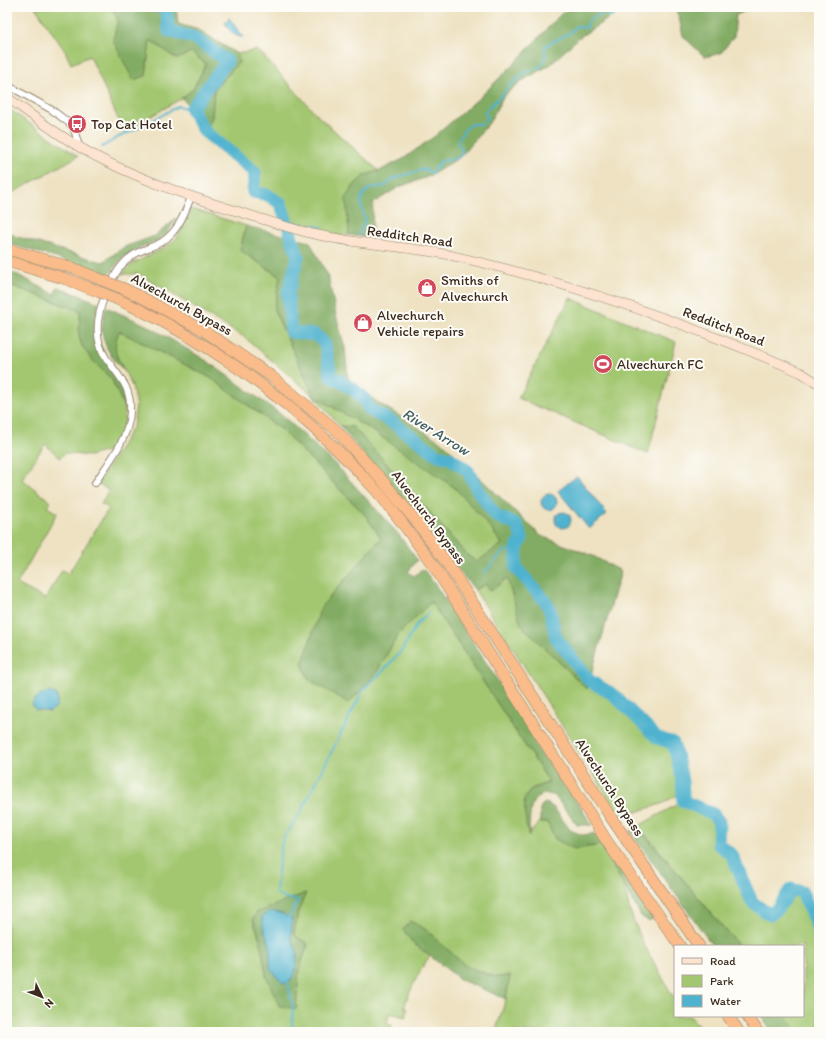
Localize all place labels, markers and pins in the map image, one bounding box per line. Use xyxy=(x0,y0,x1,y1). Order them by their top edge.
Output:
bus stop icon: Top Cat Hotel xyxy=(66,113,88,135)
place label: Top Cat Hotel xyxy=(91,116,172,133)
place label: Smiths of Alvechurch xyxy=(441,272,509,305)
shop icon: Smiths of Alvechurch xyxy=(416,277,438,299)
place label: Alvechurch Vehicle repairs xyxy=(377,307,464,340)
shop icon: Alvechurch Vehicle repairs xyxy=(352,312,374,334)
sports icon: Alvechurch FC xyxy=(592,353,614,375)
place label: Alvechurch FC xyxy=(617,356,704,373)

